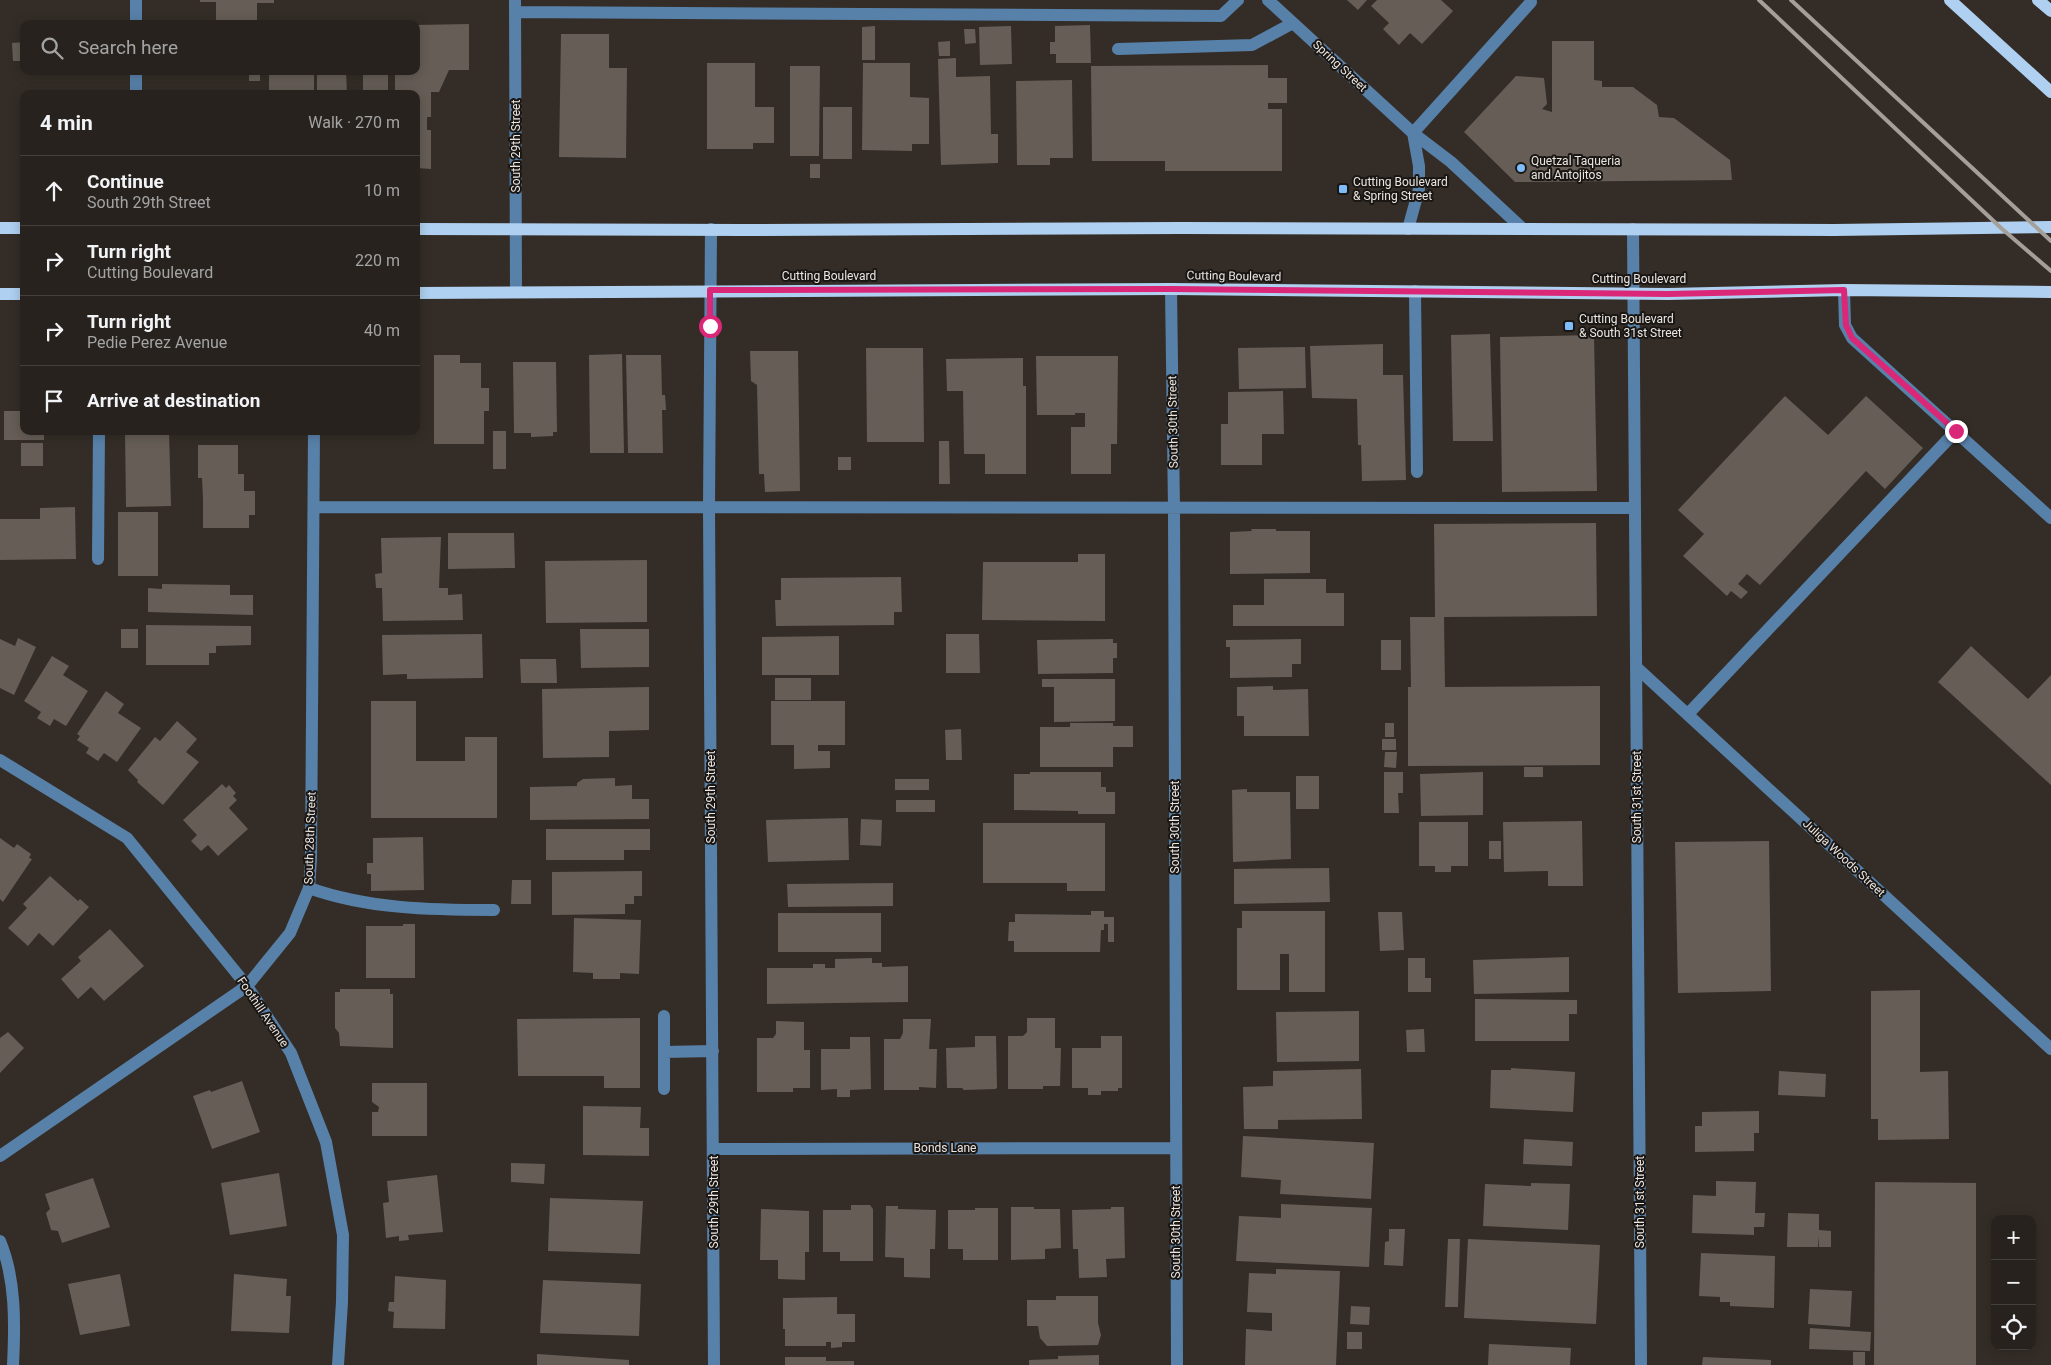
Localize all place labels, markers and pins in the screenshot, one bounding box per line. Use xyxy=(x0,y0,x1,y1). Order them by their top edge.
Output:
place label: Quetzal Taqueria and Antojitos xyxy=(1531,154,1621,182)
marker: Quetzal Taqueria and Antojitos xyxy=(1515,162,1527,174)
place label: Cutting Boulevard & Spring Street xyxy=(1353,175,1448,203)
marker: Cutting Boulevard & Spring Street xyxy=(1337,183,1349,195)
place label: Cutting Boulevard & South 31st Street xyxy=(1579,312,1682,340)
marker: Cutting Boulevard & South 31st Street xyxy=(1563,320,1575,332)

